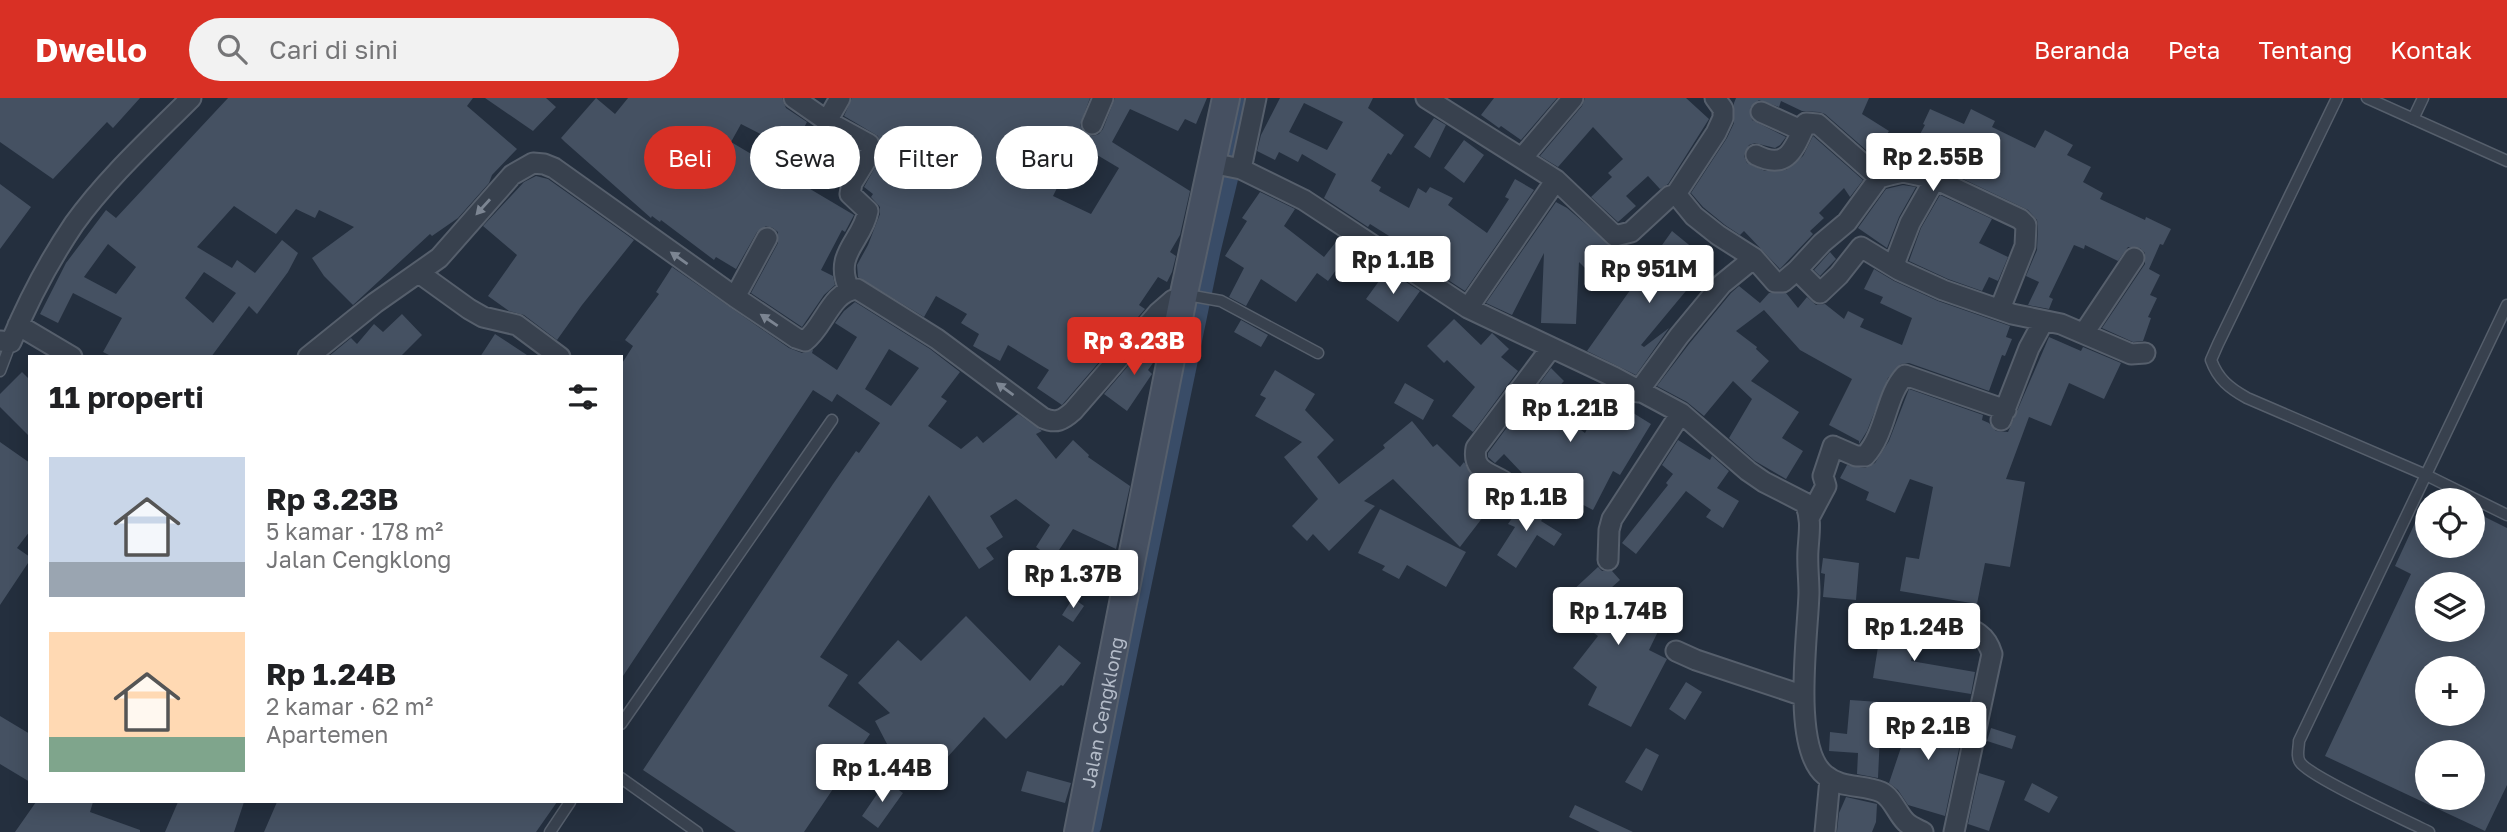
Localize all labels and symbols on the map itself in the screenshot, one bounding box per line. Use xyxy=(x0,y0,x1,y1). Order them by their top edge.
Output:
pin: Rp 2.55B xyxy=(1861,134,2005,193)
one-way arrow xyxy=(475,198,491,215)
pin: Rp 1.1B xyxy=(1328,236,1458,296)
pin: Rp 951M xyxy=(1584,246,1714,305)
one-way arrow xyxy=(670,251,688,265)
one-way arrow xyxy=(760,314,779,327)
pin: Rp 3.23B xyxy=(1062,317,1206,377)
one-way arrow xyxy=(995,382,1014,396)
pin: Rp 1.21B xyxy=(1498,384,1642,444)
pin: Rp 1.1B xyxy=(1461,474,1591,533)
pin: Rp 1.37B xyxy=(1001,550,1145,610)
pin: Rp 1.74B xyxy=(1546,588,1690,647)
pin: Rp 1.24B xyxy=(1842,603,1986,663)
street label: Jalan Cengklong xyxy=(1075,635,1128,790)
pin: Rp 2.1B xyxy=(1863,702,1993,762)
pin: Rp 1.44B xyxy=(810,744,954,804)

